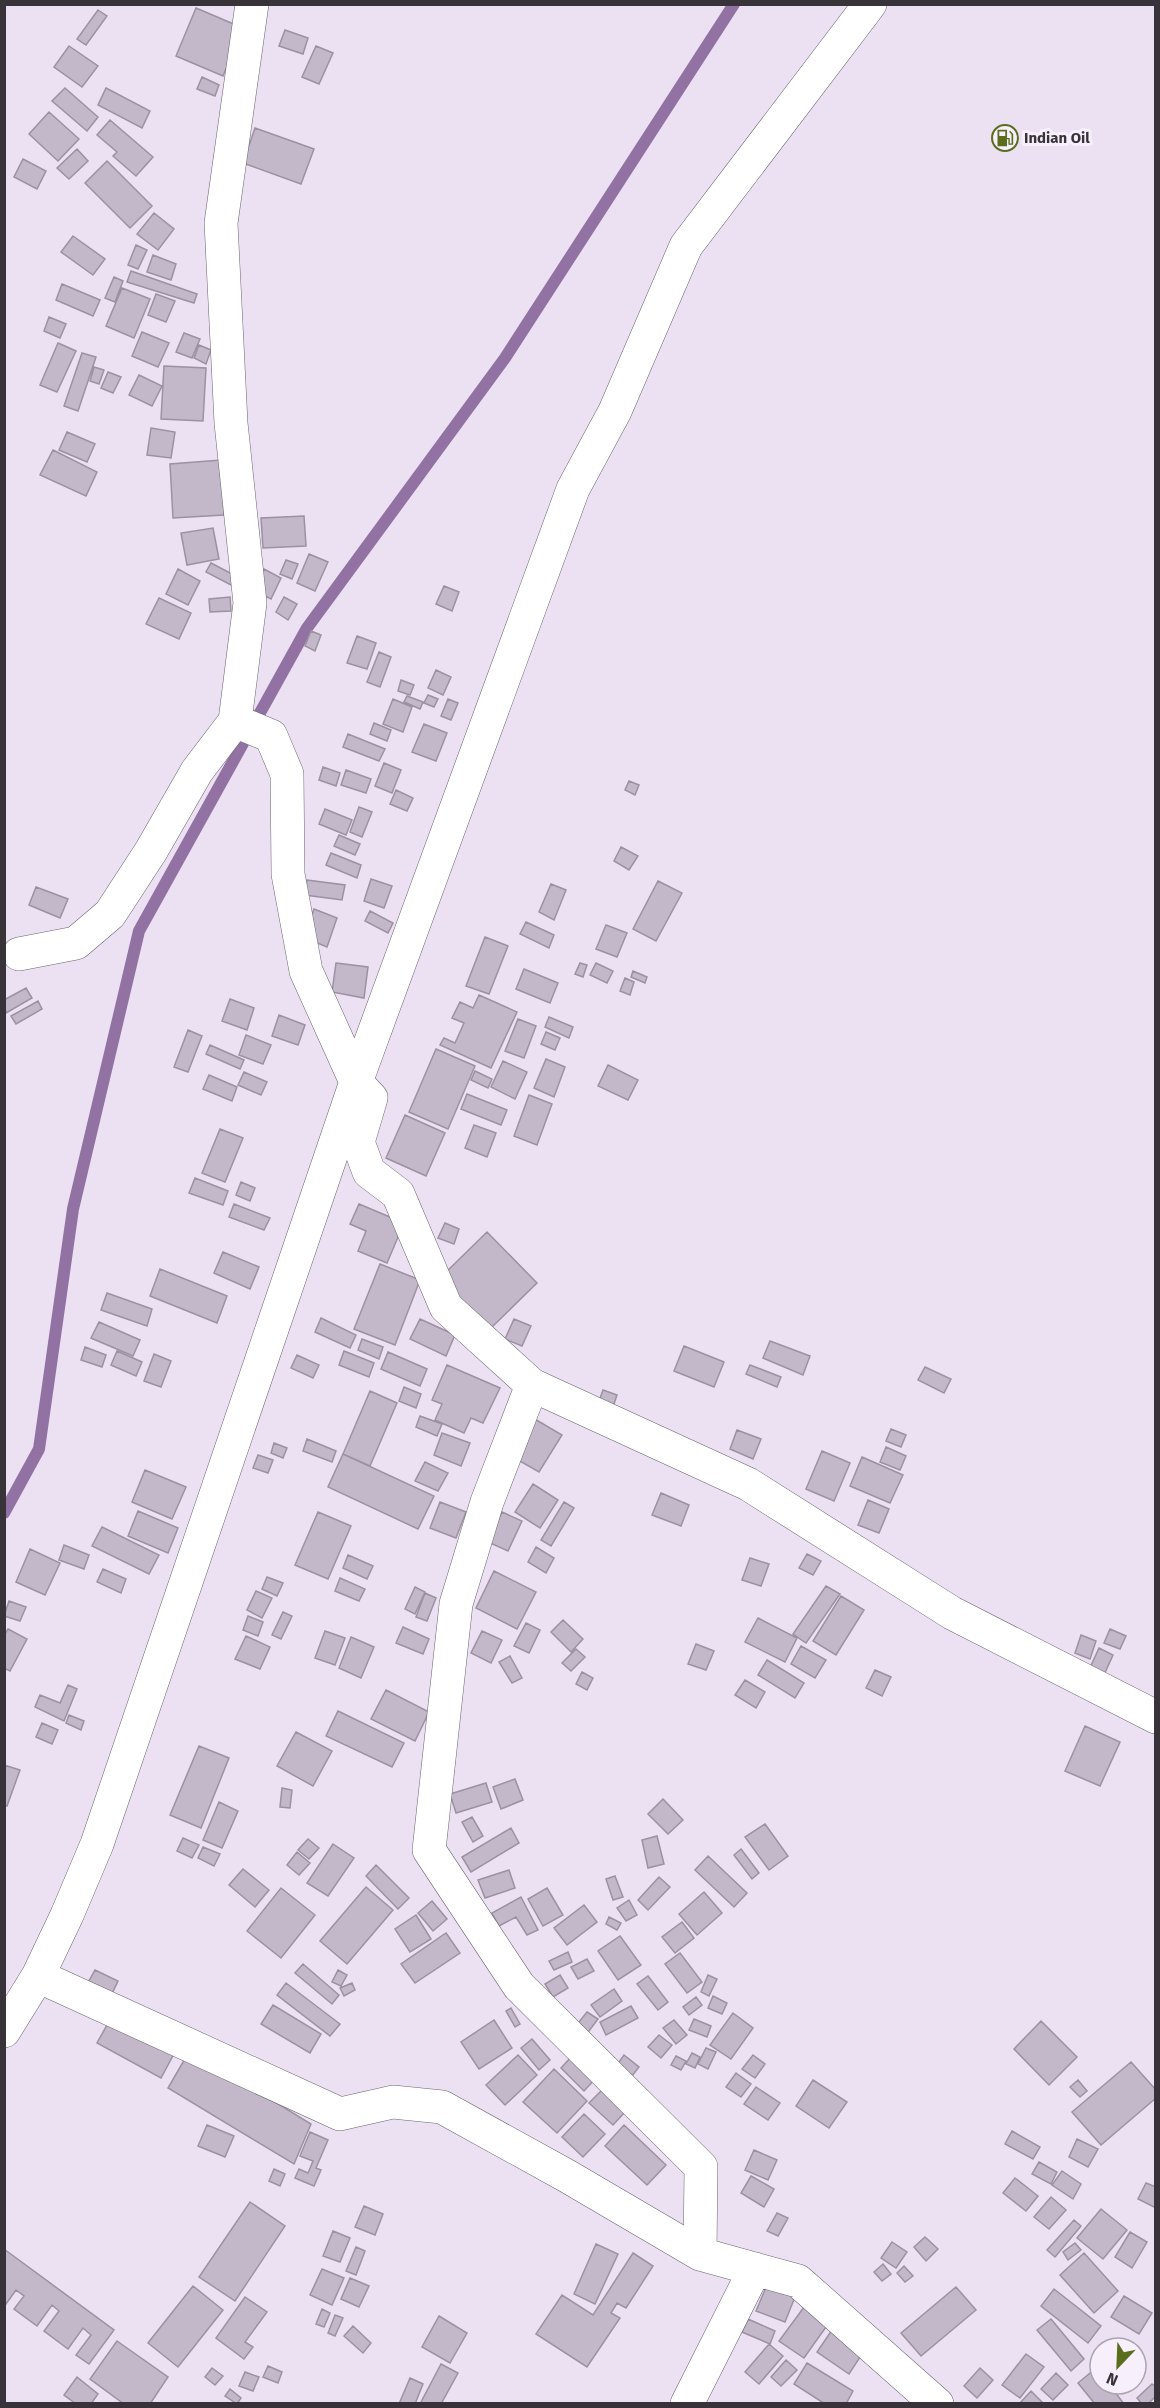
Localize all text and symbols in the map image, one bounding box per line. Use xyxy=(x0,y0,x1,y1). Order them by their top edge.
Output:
fuel station icon: Indian Oil xyxy=(990,123,1020,153)
place label: Indian Oil xyxy=(1024,129,1090,147)
north arrow xyxy=(1088,2336,1148,2396)
text: N xyxy=(1104,2369,1121,2390)

